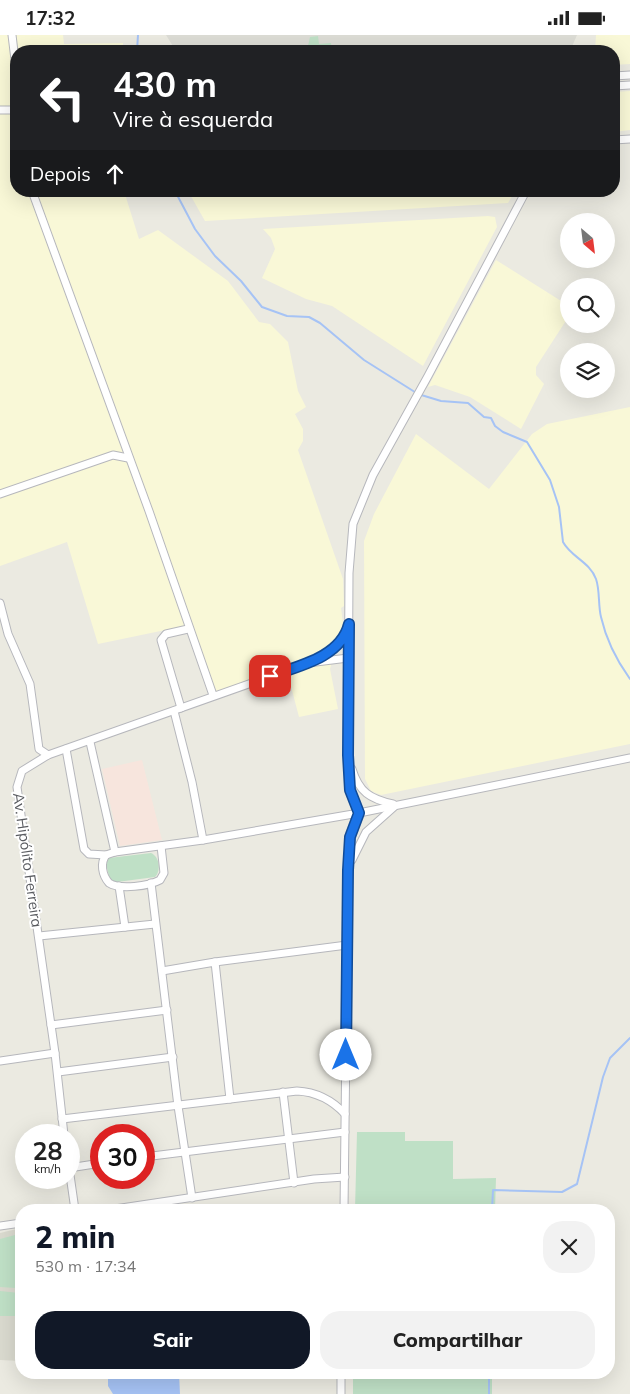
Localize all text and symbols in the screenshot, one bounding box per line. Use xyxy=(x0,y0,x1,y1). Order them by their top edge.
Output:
text: 17:32 xyxy=(25,6,75,30)
text: 430 m xyxy=(113,62,217,106)
icon: left xyxy=(30,65,95,130)
text: Vire à esquerda xyxy=(113,105,273,133)
icon: ahead xyxy=(101,160,129,188)
text: Depois xyxy=(30,162,91,186)
north arrow xyxy=(560,213,615,267)
map controls xyxy=(560,213,615,398)
button: search xyxy=(560,278,615,333)
button: layers xyxy=(560,343,615,398)
pin xyxy=(249,655,291,697)
icon: arrive xyxy=(256,662,284,690)
street label: Av. Hipólito Ferreira xyxy=(9,791,47,929)
position arrow xyxy=(319,1028,371,1080)
speed limit sign: 30 xyxy=(90,1124,155,1189)
text: 28 xyxy=(32,1135,63,1166)
text: km/h xyxy=(34,1161,61,1176)
text: 2 min xyxy=(35,1218,115,1256)
button: close xyxy=(543,1221,595,1273)
text: 530 m · 17:34 xyxy=(35,1256,136,1276)
button: Sair xyxy=(35,1311,310,1369)
button: Compartilhar xyxy=(320,1311,595,1369)

